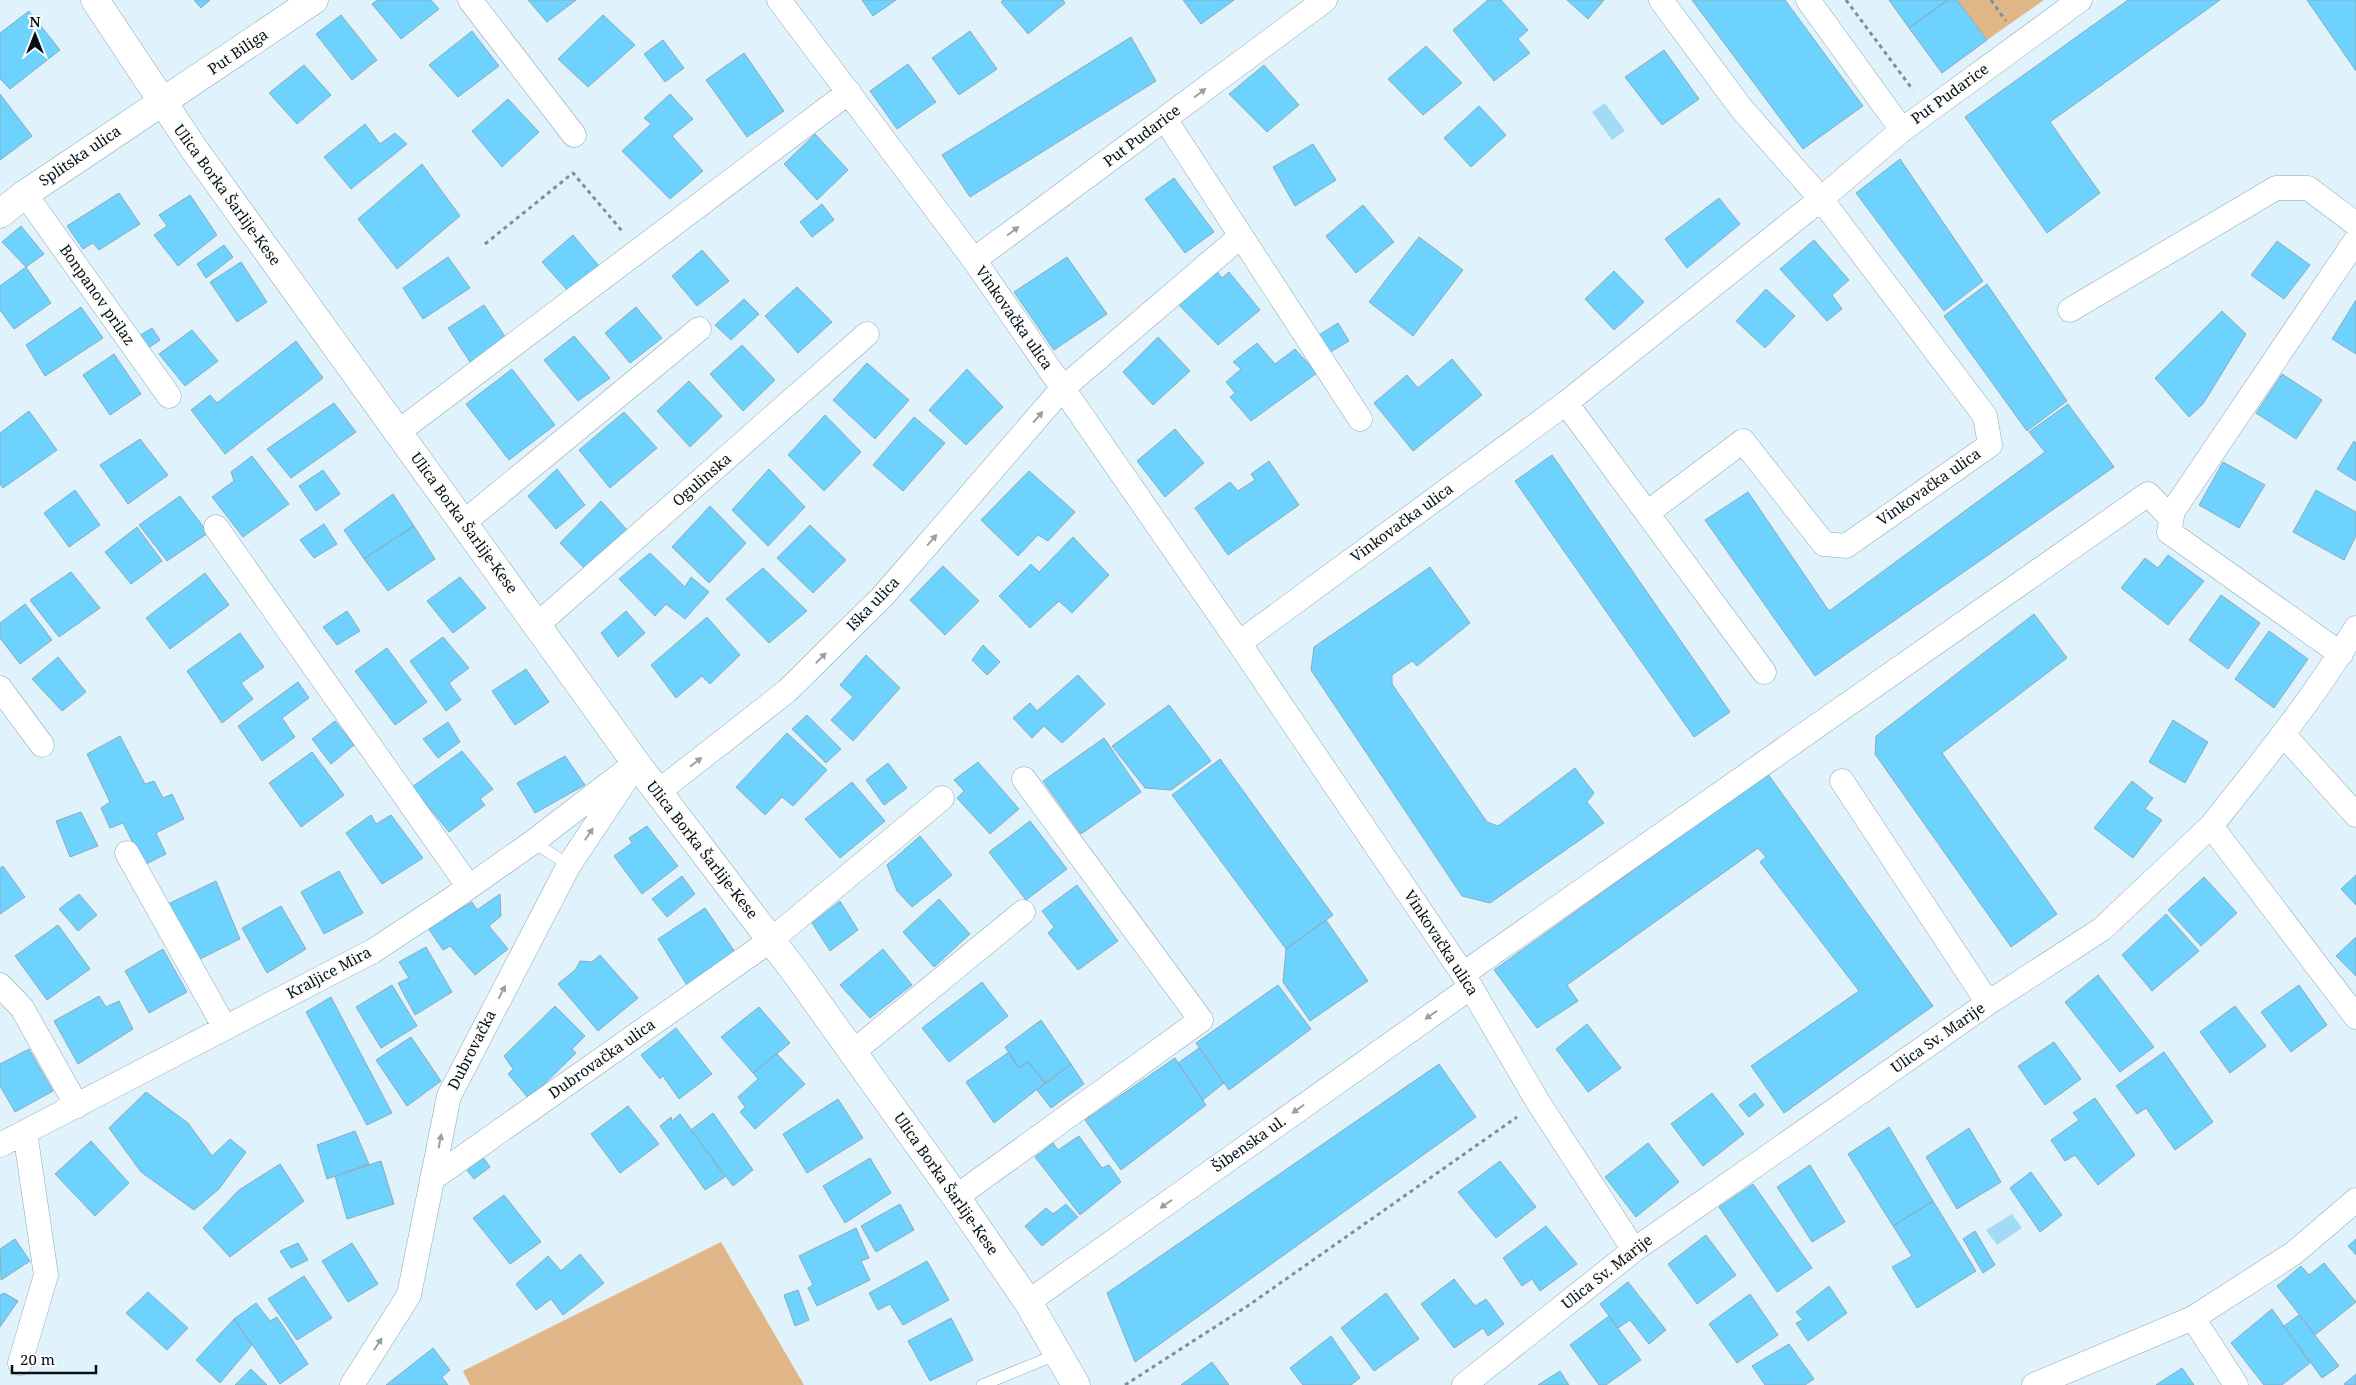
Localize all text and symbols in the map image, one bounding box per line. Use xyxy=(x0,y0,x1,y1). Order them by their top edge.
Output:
north arrow xyxy=(10,10,60,60)
text: N xyxy=(29,12,41,31)
street label: Put Biliga xyxy=(204,24,271,79)
street label: Put Pudarice xyxy=(1907,58,1992,128)
one-way arrow xyxy=(1193,87,1206,98)
street label: Put Pudarice xyxy=(1099,100,1184,171)
street label: Splitska ulica xyxy=(35,120,124,190)
street label: Ulica Borka Šarlije-Kese xyxy=(170,120,286,269)
one-way arrow xyxy=(1006,226,1019,237)
street label: Bonpanov prilaz xyxy=(56,240,140,349)
street label: Vinkovačka ulica xyxy=(972,262,1058,373)
one-way arrow xyxy=(1032,411,1044,423)
street label: Vinkovačka ulica xyxy=(1873,443,1984,529)
street label: Ulica Borka Šarlije-Kese xyxy=(407,448,523,597)
street label: Ogulinska xyxy=(668,448,735,510)
street label: Vinkovačka ulica xyxy=(1346,478,1457,566)
one-way arrow xyxy=(926,533,937,546)
street label: Iška ulica xyxy=(841,572,903,635)
one-way arrow xyxy=(814,652,826,664)
one-way arrow xyxy=(689,757,702,768)
street label: Ulica Borka Šarlije-Kese xyxy=(643,776,763,922)
one-way arrow xyxy=(584,828,593,841)
street label: Vinkovačka ulica xyxy=(1400,886,1483,999)
street label: Kraljice Mira xyxy=(283,941,374,1003)
one-way arrow xyxy=(498,986,507,999)
street label: Ulica Sv. Marije xyxy=(1887,997,1988,1077)
street label: Dubrovačka xyxy=(442,1006,500,1093)
one-way arrow xyxy=(1424,1010,1438,1020)
street label: Dubrovačka ulica xyxy=(544,1014,659,1102)
one-way arrow xyxy=(1292,1104,1305,1114)
street label: Ulica Borka Šarlije-Kese xyxy=(890,1108,1004,1259)
street label: Šibenska ul. xyxy=(1208,1110,1289,1176)
one-way arrow xyxy=(436,1133,444,1148)
one-way arrow xyxy=(1160,1198,1173,1209)
street label: Ulica Sv. Marije xyxy=(1557,1229,1656,1313)
one-way arrow xyxy=(374,1337,383,1350)
scale bar xyxy=(12,1342,96,1374)
text: 20 m xyxy=(20,1349,55,1369)

